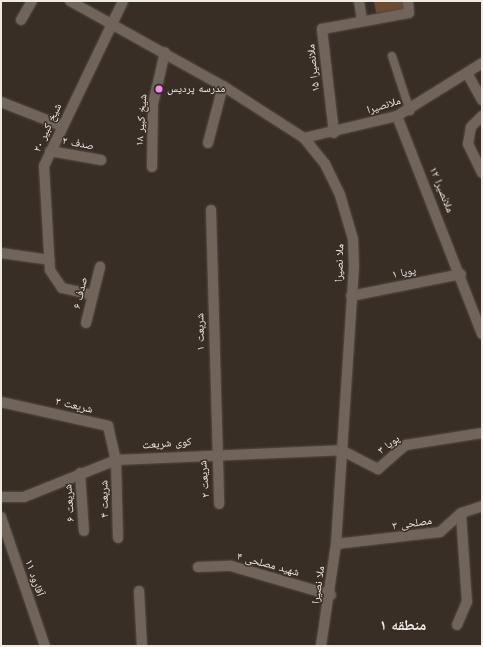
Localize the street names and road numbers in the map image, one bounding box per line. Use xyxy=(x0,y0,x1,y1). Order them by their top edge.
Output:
street label: ملانصیرا ۱۵ xyxy=(305,43,323,93)
street label: شیخ کبیر ۱۸ xyxy=(134,94,150,146)
street label: ملانصیرا xyxy=(366,95,402,117)
street label: شیخ کبیر ۲۰ xyxy=(31,102,65,154)
street label: صدف ۲ xyxy=(61,135,95,153)
street label: ملانصیرا ۱۲ xyxy=(426,165,456,215)
street label: ملا نصیرا xyxy=(333,244,347,282)
street label: پویا ۱ xyxy=(391,264,417,282)
street label: صدف ۶ xyxy=(71,276,91,310)
street label: شریعت ۱ xyxy=(194,313,208,351)
street label: شریعت ۳ xyxy=(54,395,94,417)
street label: پویا ۳ xyxy=(375,432,403,458)
street label: کوی شریعت xyxy=(142,436,192,452)
street label: شریعت ۲ xyxy=(197,460,213,498)
street label: شریعت ۴ xyxy=(98,480,112,518)
street label: شریعت ۶ xyxy=(62,484,78,522)
street label: مصلحی ۳ xyxy=(391,515,433,533)
street label: شهید مصلحی ۴ xyxy=(235,550,301,580)
street label: آقارود ۱۱ xyxy=(22,558,46,598)
street label: ملا نصیرا xyxy=(310,565,328,605)

